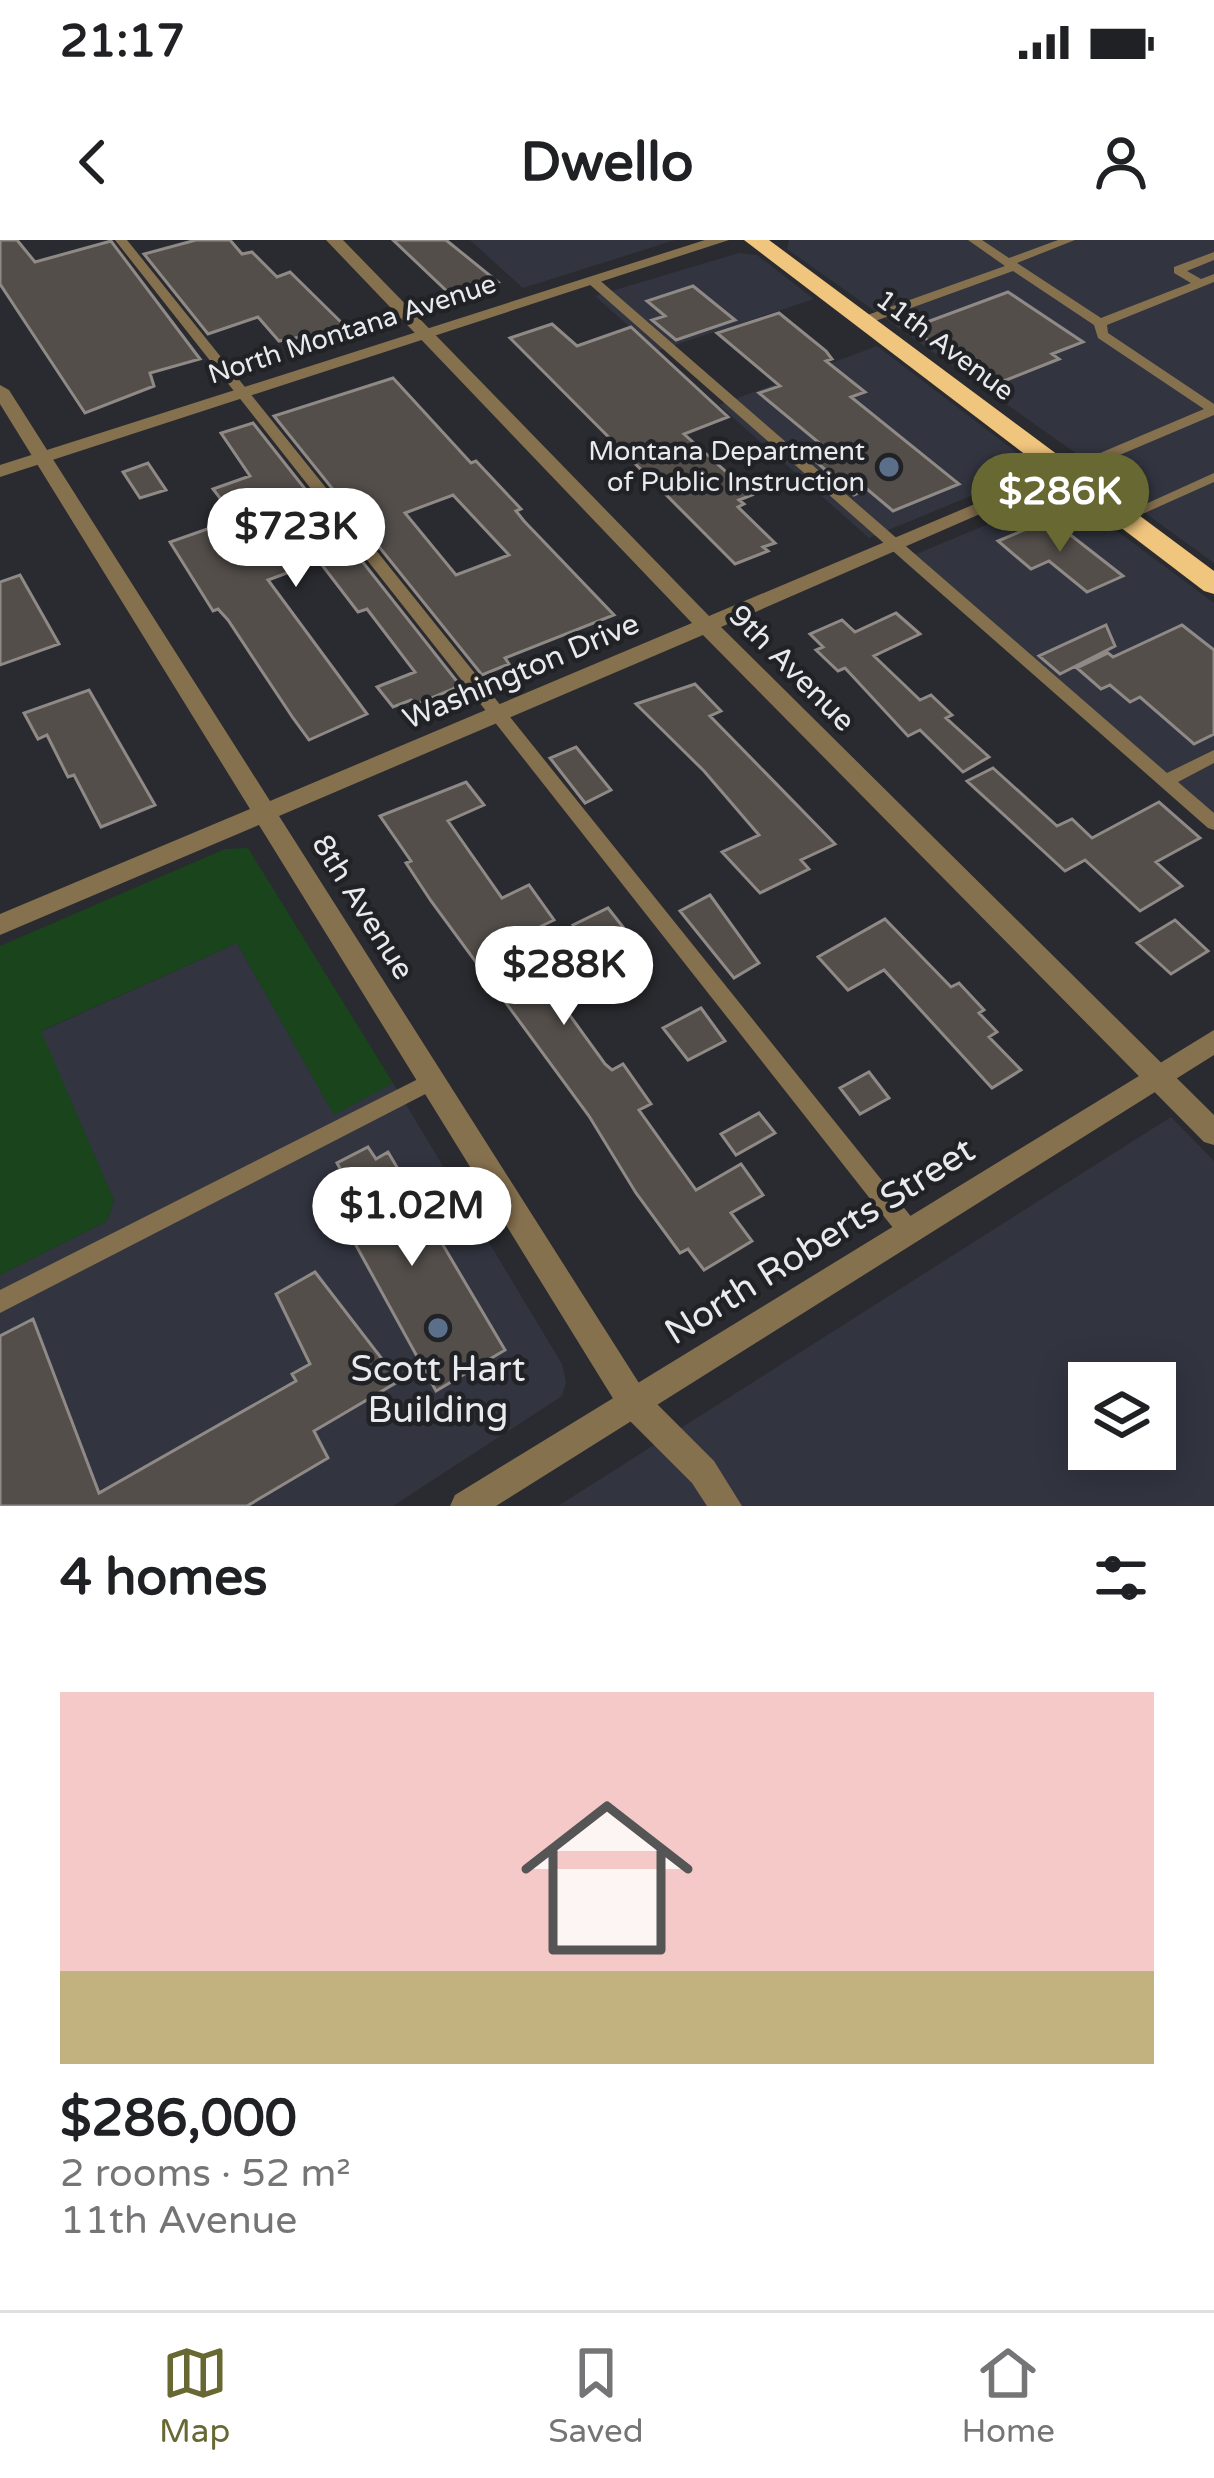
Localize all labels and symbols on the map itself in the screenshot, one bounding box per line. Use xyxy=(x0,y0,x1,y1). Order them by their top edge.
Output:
street label: North Montana Avenue xyxy=(204,267,500,392)
street label: 11th Avenue xyxy=(869,283,1020,408)
place label: Montana Department of Public Instruction xyxy=(588,435,865,499)
pin: $286K xyxy=(976,453,1144,555)
marker: Montana Department of Public Instruction xyxy=(876,454,902,480)
pin: $723K xyxy=(212,488,380,590)
street label: 9th Avenue xyxy=(721,597,863,739)
street label: Washington Drive xyxy=(398,605,645,738)
street label: 8th Avenue xyxy=(303,828,422,987)
pin: $288K xyxy=(480,926,648,1028)
street label: North Roberts Street xyxy=(657,1129,982,1354)
pin: $1.02M xyxy=(314,1167,510,1269)
marker: Scott Hart Building xyxy=(425,1315,451,1341)
place label: Scott Hart Building xyxy=(351,1348,525,1432)

